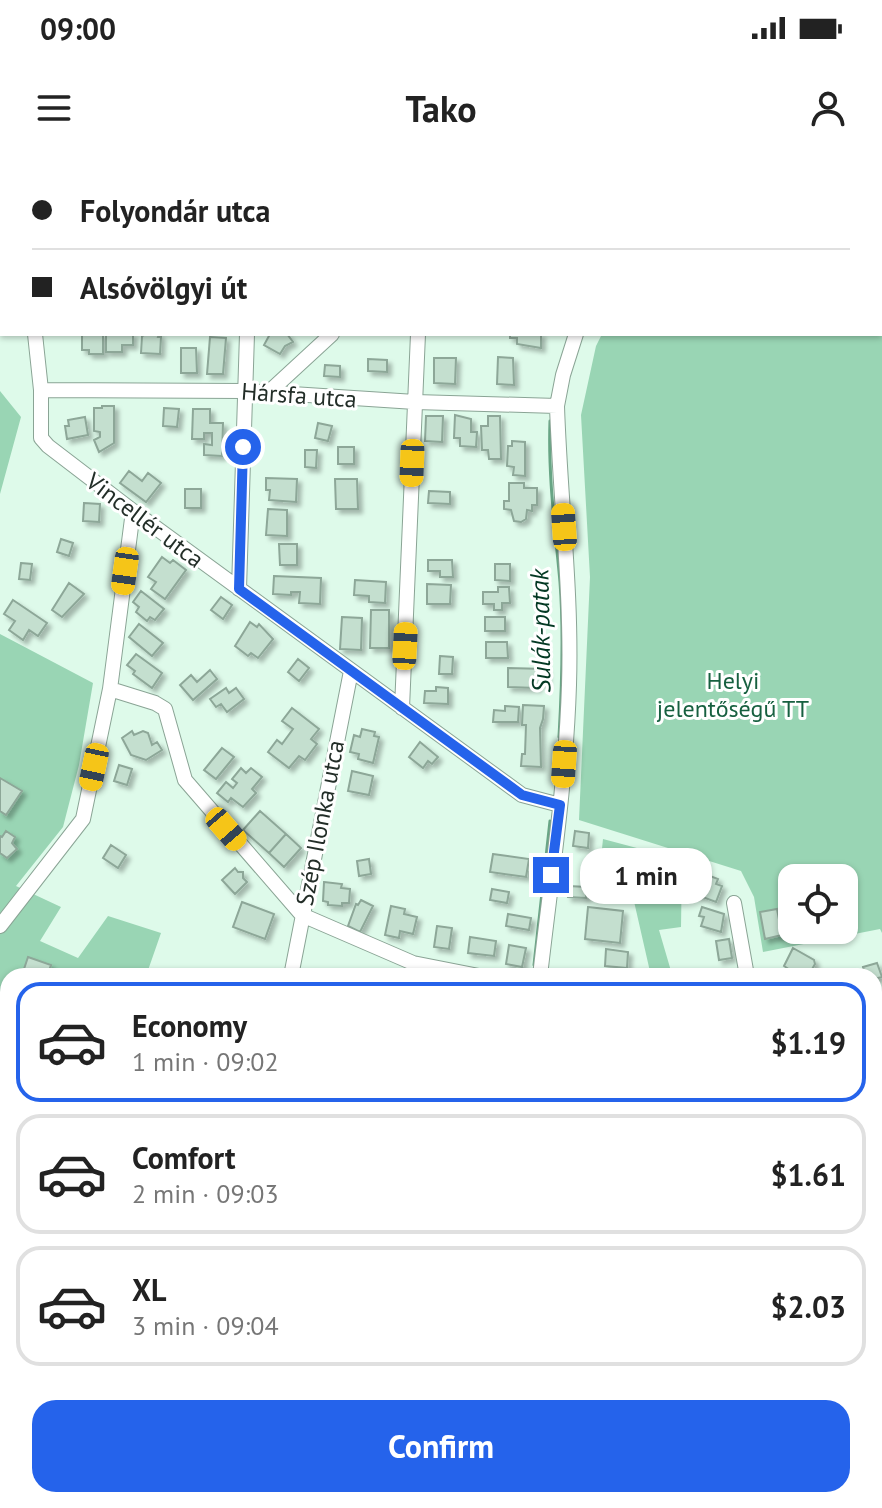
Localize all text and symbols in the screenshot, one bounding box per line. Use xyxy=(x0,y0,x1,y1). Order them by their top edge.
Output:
text: 09:00 xyxy=(40,9,116,48)
text: Tako xyxy=(405,85,477,132)
icon: menu xyxy=(32,86,76,130)
icon: person xyxy=(806,86,850,130)
text: Folyondár utca xyxy=(80,191,270,230)
text: Alsóvölgyi út xyxy=(80,268,247,307)
street label: Hársfa utca xyxy=(240,375,358,415)
route start xyxy=(225,429,261,465)
car xyxy=(399,439,425,487)
street label: Vincellér utca xyxy=(79,465,210,574)
car xyxy=(550,502,578,552)
car xyxy=(110,546,140,596)
water label: Sulák-patak xyxy=(522,567,558,693)
car xyxy=(392,621,418,671)
park label: Helyi jelentőségű TT xyxy=(657,665,809,724)
street label: Szép Ilonka utca xyxy=(289,738,351,908)
car xyxy=(550,739,578,789)
car xyxy=(77,741,111,793)
car xyxy=(201,803,251,855)
callout: 1 min xyxy=(579,847,711,903)
route end xyxy=(533,857,569,893)
text: 1 min xyxy=(614,859,678,892)
map controls xyxy=(778,864,858,944)
button: locate xyxy=(778,864,858,944)
icon: car xyxy=(36,1006,108,1078)
text: Economy xyxy=(132,1006,247,1045)
text: $1.19 xyxy=(771,1023,846,1062)
text: 1 min · 09:02 xyxy=(132,1045,279,1078)
icon: car xyxy=(36,1138,108,1210)
text: Comfort xyxy=(132,1138,235,1177)
text: $1.61 xyxy=(771,1155,846,1194)
text: 2 min · 09:03 xyxy=(132,1177,279,1210)
icon: car xyxy=(36,1270,108,1342)
text: XL xyxy=(132,1270,166,1309)
text: $2.03 xyxy=(771,1287,846,1326)
text: 3 min · 09:04 xyxy=(132,1309,279,1342)
button: Confirm xyxy=(32,1400,850,1492)

